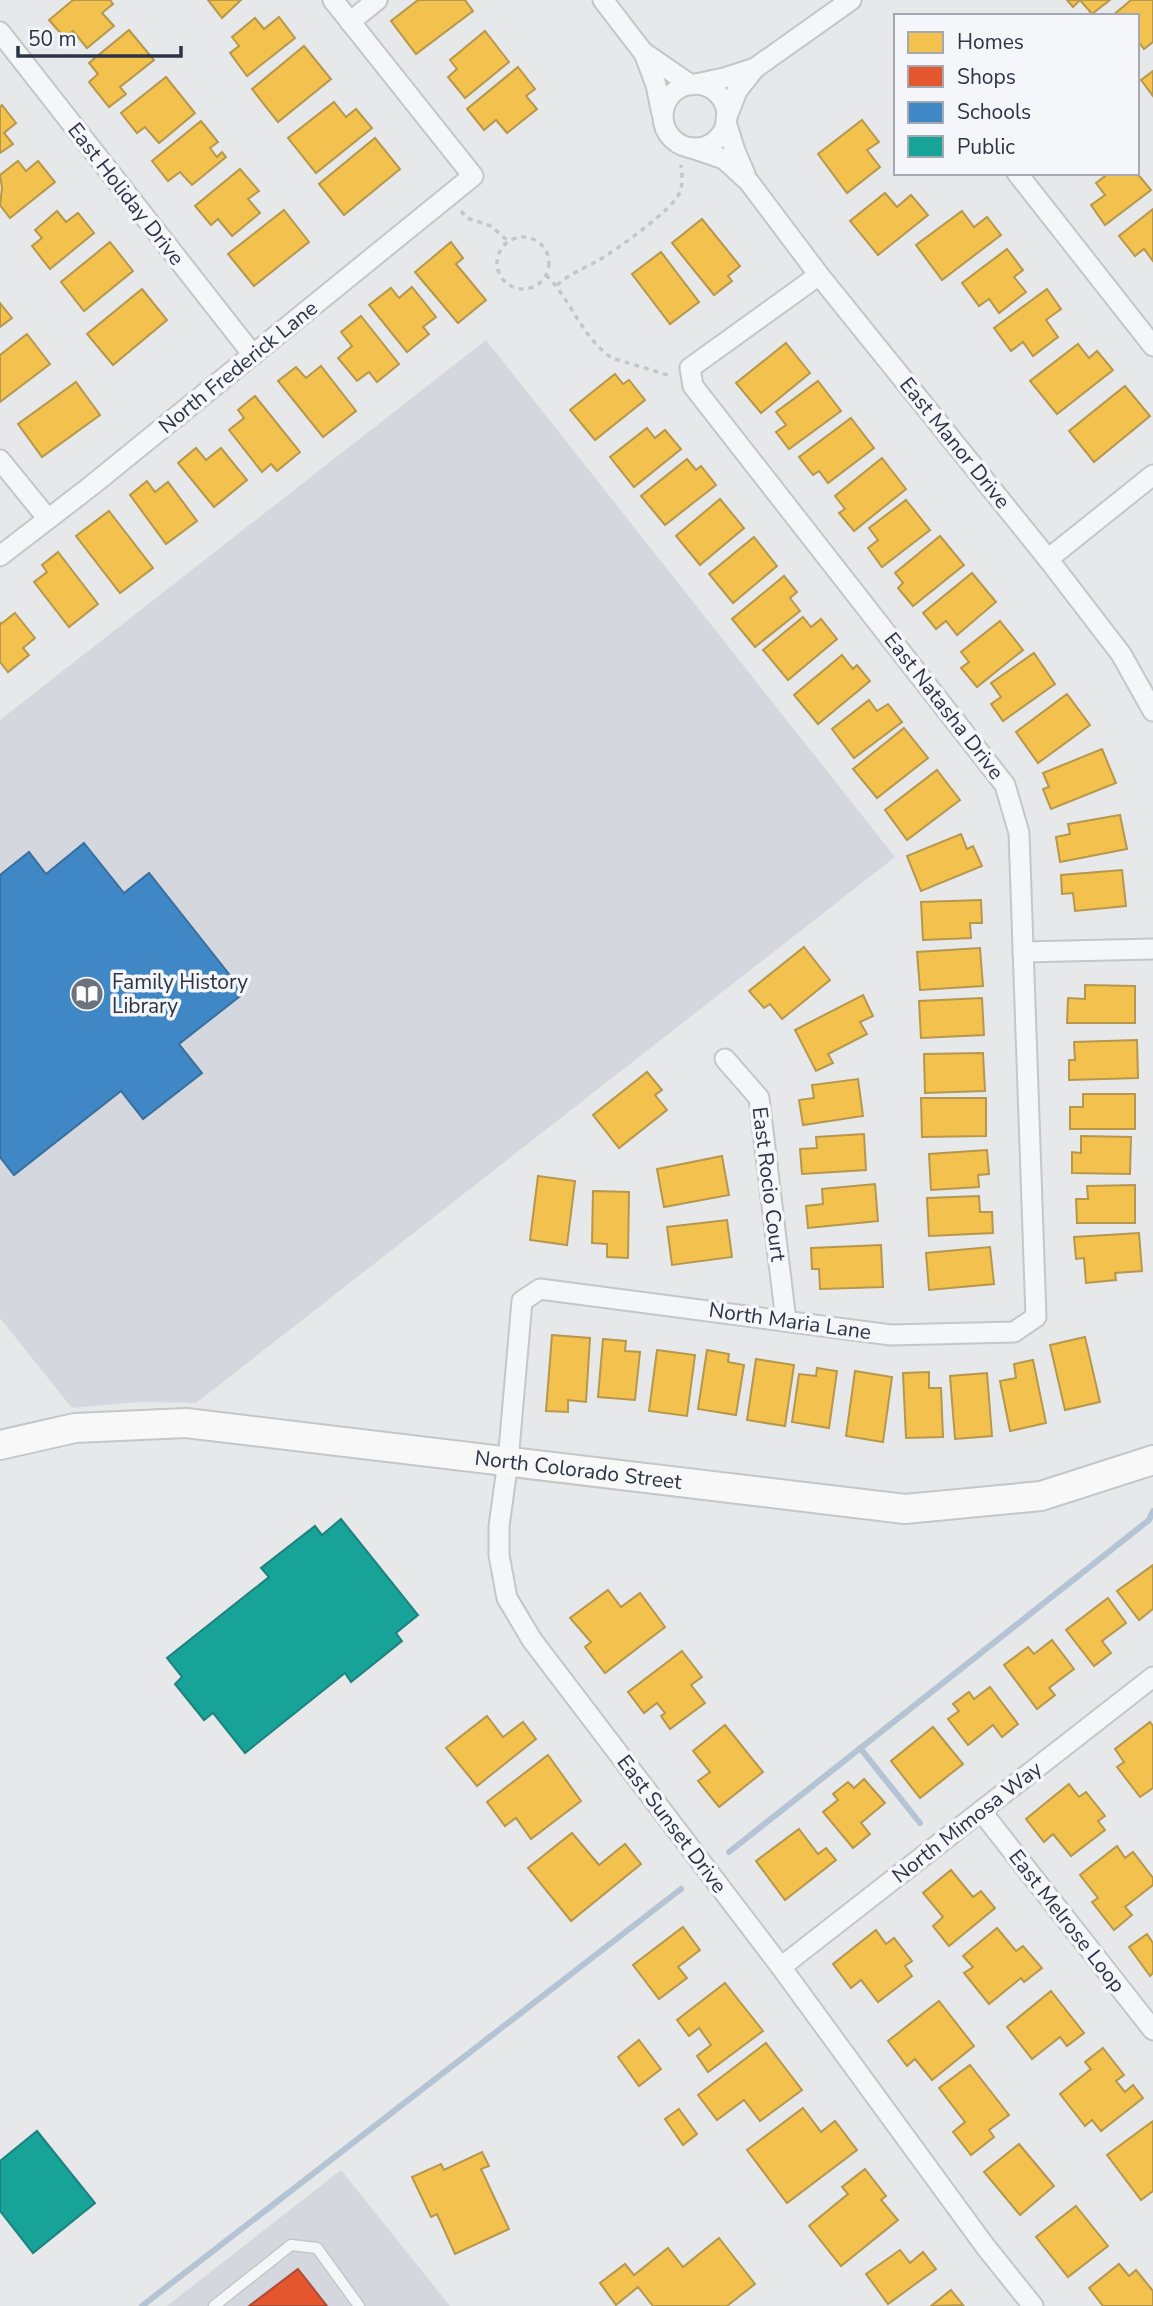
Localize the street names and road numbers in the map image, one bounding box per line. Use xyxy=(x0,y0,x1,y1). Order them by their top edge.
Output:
street label: East Holiday Drive xyxy=(61,117,191,271)
street label: North Frederick Lane xyxy=(153,294,323,440)
street label: East Manor Drive xyxy=(893,371,1017,515)
street label: East Natasha Drive xyxy=(878,627,1010,785)
street label: East Rocio Court xyxy=(746,1105,792,1263)
street label: North Maria Lane xyxy=(707,1296,873,1346)
street label: North Colorado Street xyxy=(473,1444,684,1496)
street label: East Sunset Drive xyxy=(611,1749,733,1899)
street label: North Mimosa Way xyxy=(886,1755,1048,1889)
street label: East Melrose Loop xyxy=(1002,1844,1132,1998)

